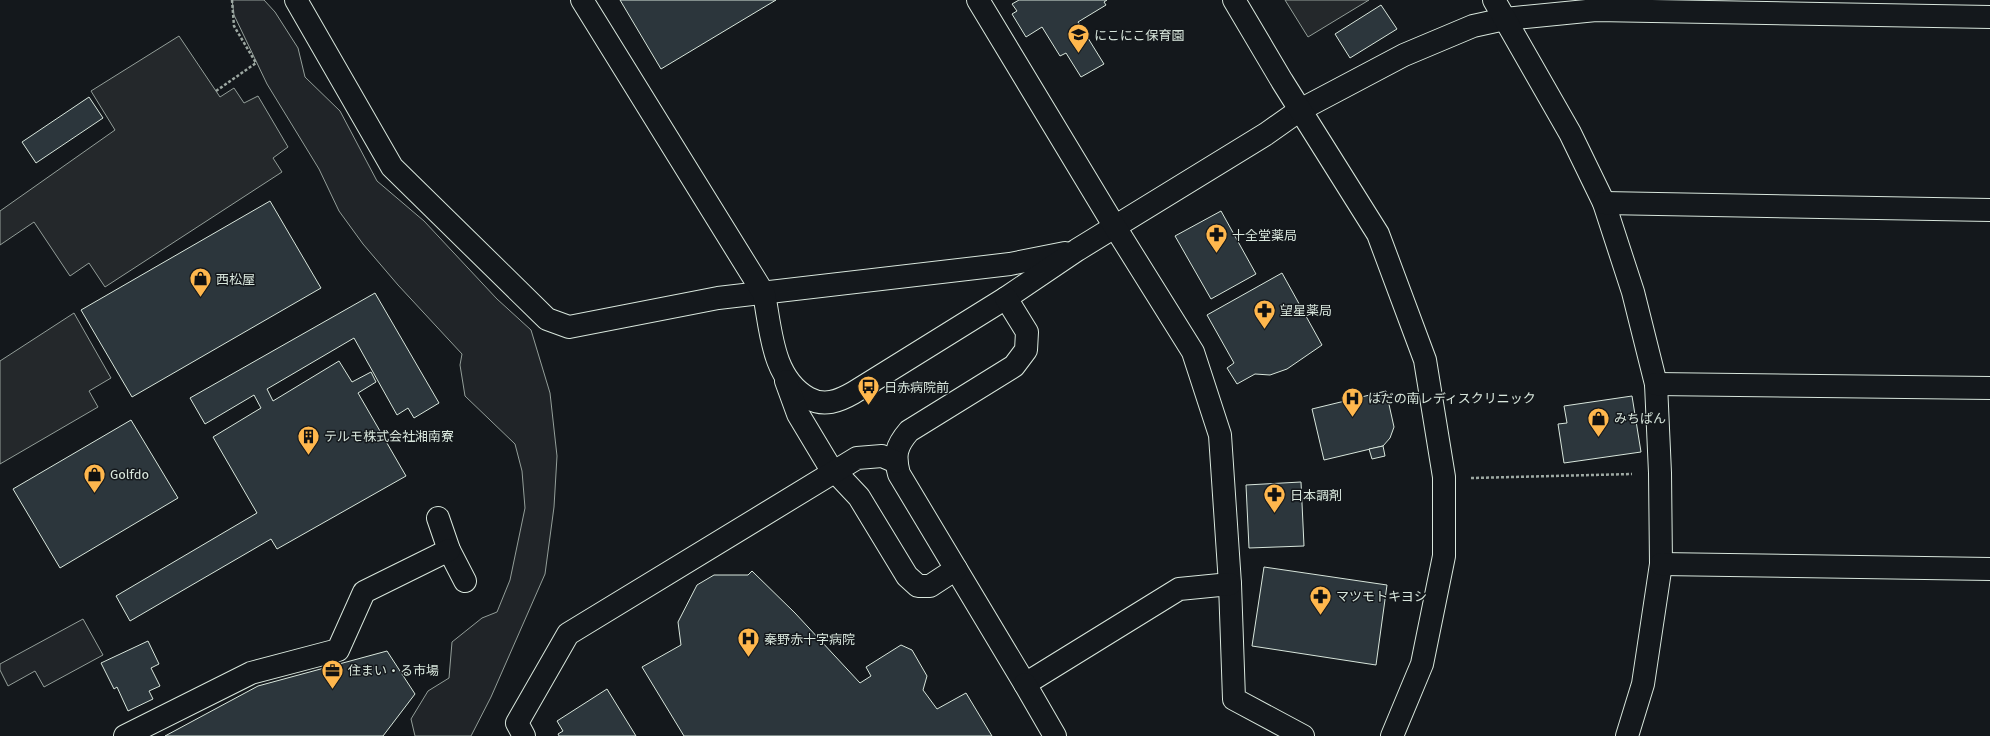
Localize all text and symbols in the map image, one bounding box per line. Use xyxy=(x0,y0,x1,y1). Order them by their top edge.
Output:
school or university icon: にこにこ保育園 xyxy=(1066,22,1092,55)
place label: にこにこ保育園 xyxy=(1094,28,1184,43)
pharmacy icon: 十全堂薬局 xyxy=(1203,222,1229,255)
place label: 十全堂薬局 xyxy=(1232,228,1297,243)
shop icon: 西松屋 xyxy=(188,266,214,299)
place label: 西松屋 xyxy=(216,272,255,287)
pharmacy icon: 望星薬局 xyxy=(1252,297,1278,330)
place label: 望星薬局 xyxy=(1280,303,1332,318)
bus stop icon: 日赤病院前 xyxy=(856,374,882,407)
place label: 日赤病院前 xyxy=(884,380,949,395)
hospital icon: はだの南レディスクリニック xyxy=(1340,385,1366,418)
place label: はだの南レディスクリニック xyxy=(1368,391,1536,406)
shop icon: みちぱん xyxy=(1586,405,1612,438)
place label: みちぱん xyxy=(1614,411,1666,426)
building icon: テルモ株式会社湘南寮 xyxy=(296,423,322,456)
place label: テルモ株式会社湘南寮 xyxy=(324,429,454,444)
shop icon: Golfdo xyxy=(82,461,108,494)
place label: Golfdo xyxy=(110,467,149,482)
pharmacy icon: 日本調剤 xyxy=(1262,482,1288,515)
place label: 日本調剤 xyxy=(1290,488,1342,503)
pharmacy icon: マツモトキヨシ xyxy=(1307,583,1333,616)
place label: マツモトキヨシ xyxy=(1336,589,1427,604)
hospital icon: 秦野赤十字病院 xyxy=(735,626,761,659)
place label: 秦野赤十字病院 xyxy=(764,632,855,647)
office icon: 住まい・る市場 xyxy=(319,657,345,690)
place label: 住まい・る市場 xyxy=(348,663,439,678)

